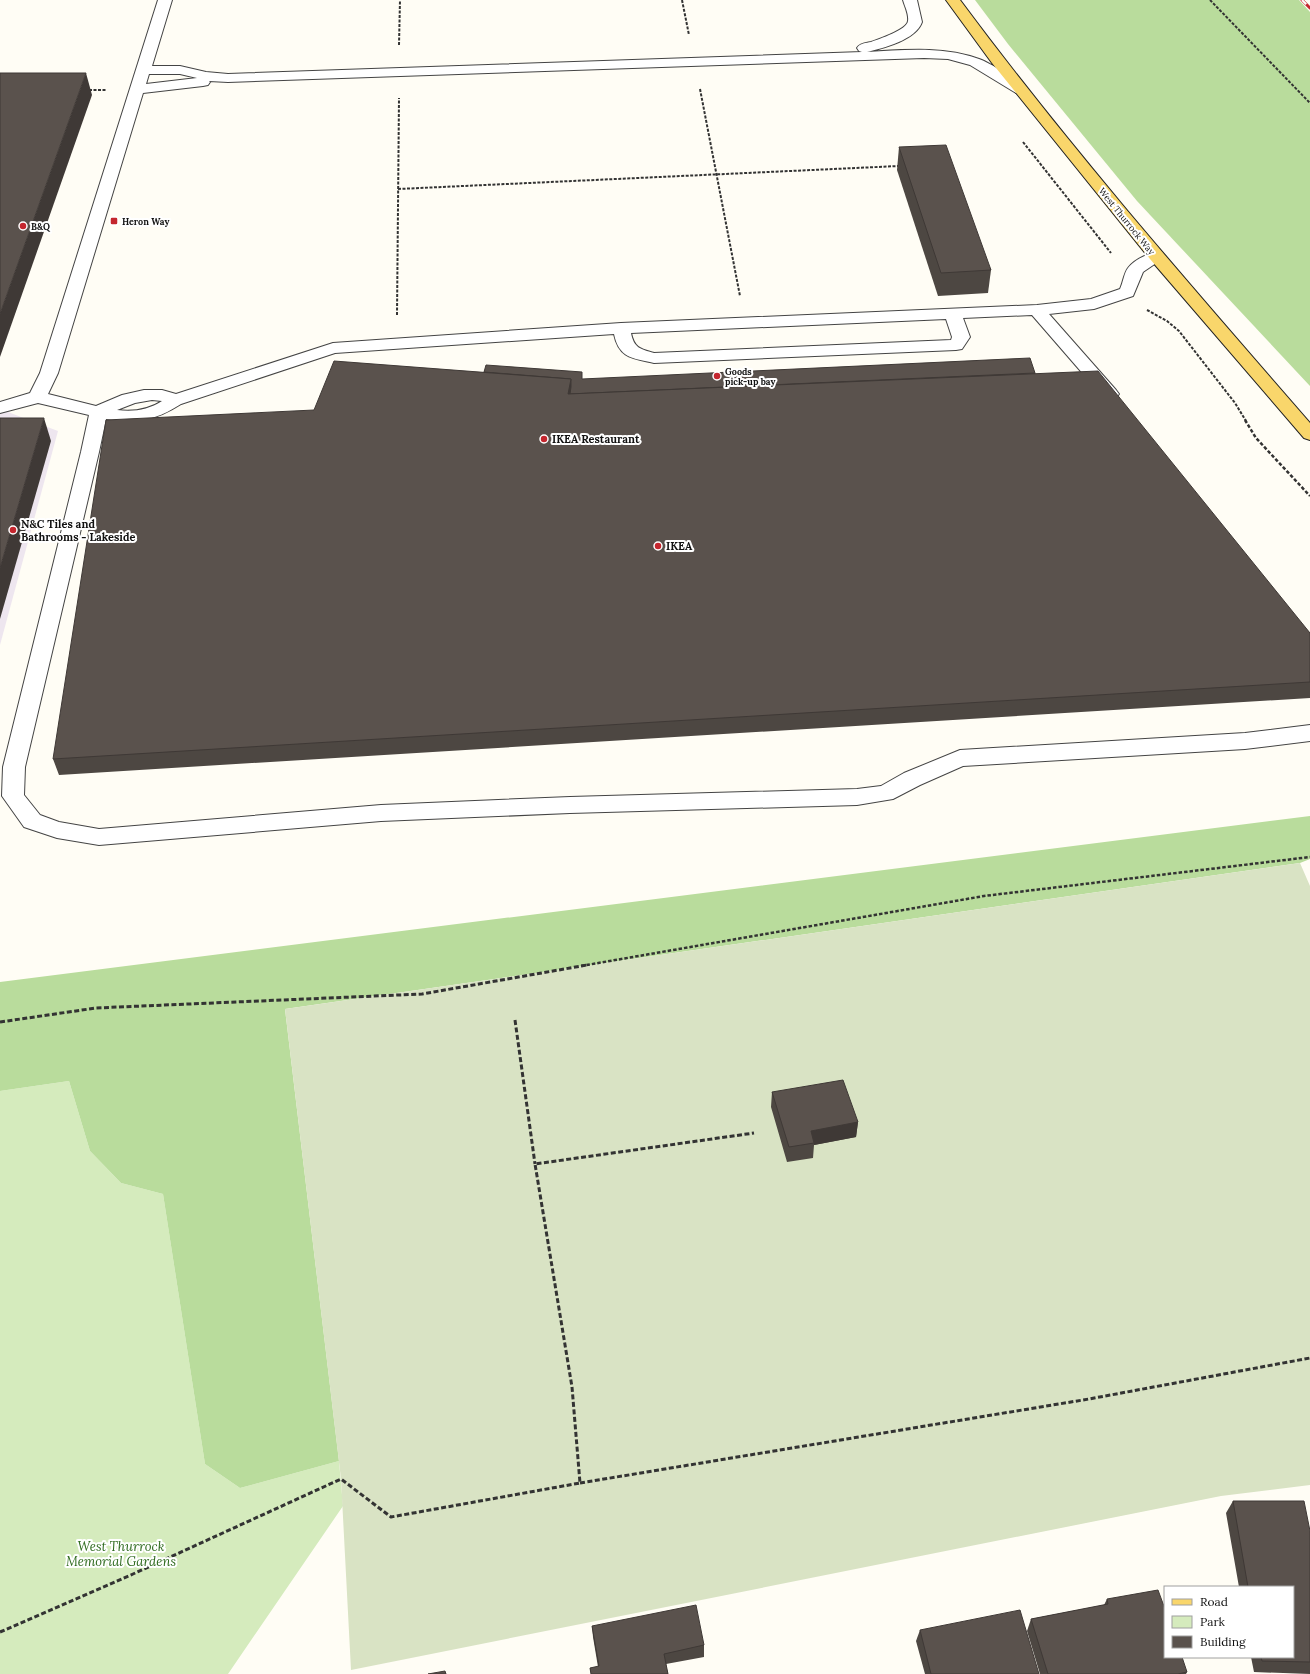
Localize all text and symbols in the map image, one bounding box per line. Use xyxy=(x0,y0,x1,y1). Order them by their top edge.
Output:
street label: West Thurrock Way xyxy=(1097,185,1158,257)
marker: Heron Way xyxy=(109,216,119,226)
place label: Heron Way xyxy=(122,216,169,227)
marker: B&Q xyxy=(18,221,28,231)
place label: B&Q xyxy=(31,221,51,232)
place label: Goods pick-up bay xyxy=(725,366,775,387)
marker: Goods pick-up bay xyxy=(712,371,722,381)
place label: IKEA Restaurant xyxy=(552,432,640,446)
marker: IKEA Restaurant xyxy=(539,434,549,444)
place label: N&C Tiles and Bathrooms - Lakeside xyxy=(21,517,136,544)
marker: N&C Tiles and Bathrooms - Lakeside xyxy=(8,525,18,535)
place label: IKEA xyxy=(666,539,693,553)
marker: IKEA xyxy=(653,541,663,551)
park label: West Thurrock Memorial Gardens xyxy=(66,1538,176,1570)
legend xyxy=(1164,1586,1294,1658)
text: Road xyxy=(1200,1594,1228,1609)
text: Park xyxy=(1200,1614,1226,1629)
text: Building xyxy=(1200,1634,1246,1649)

